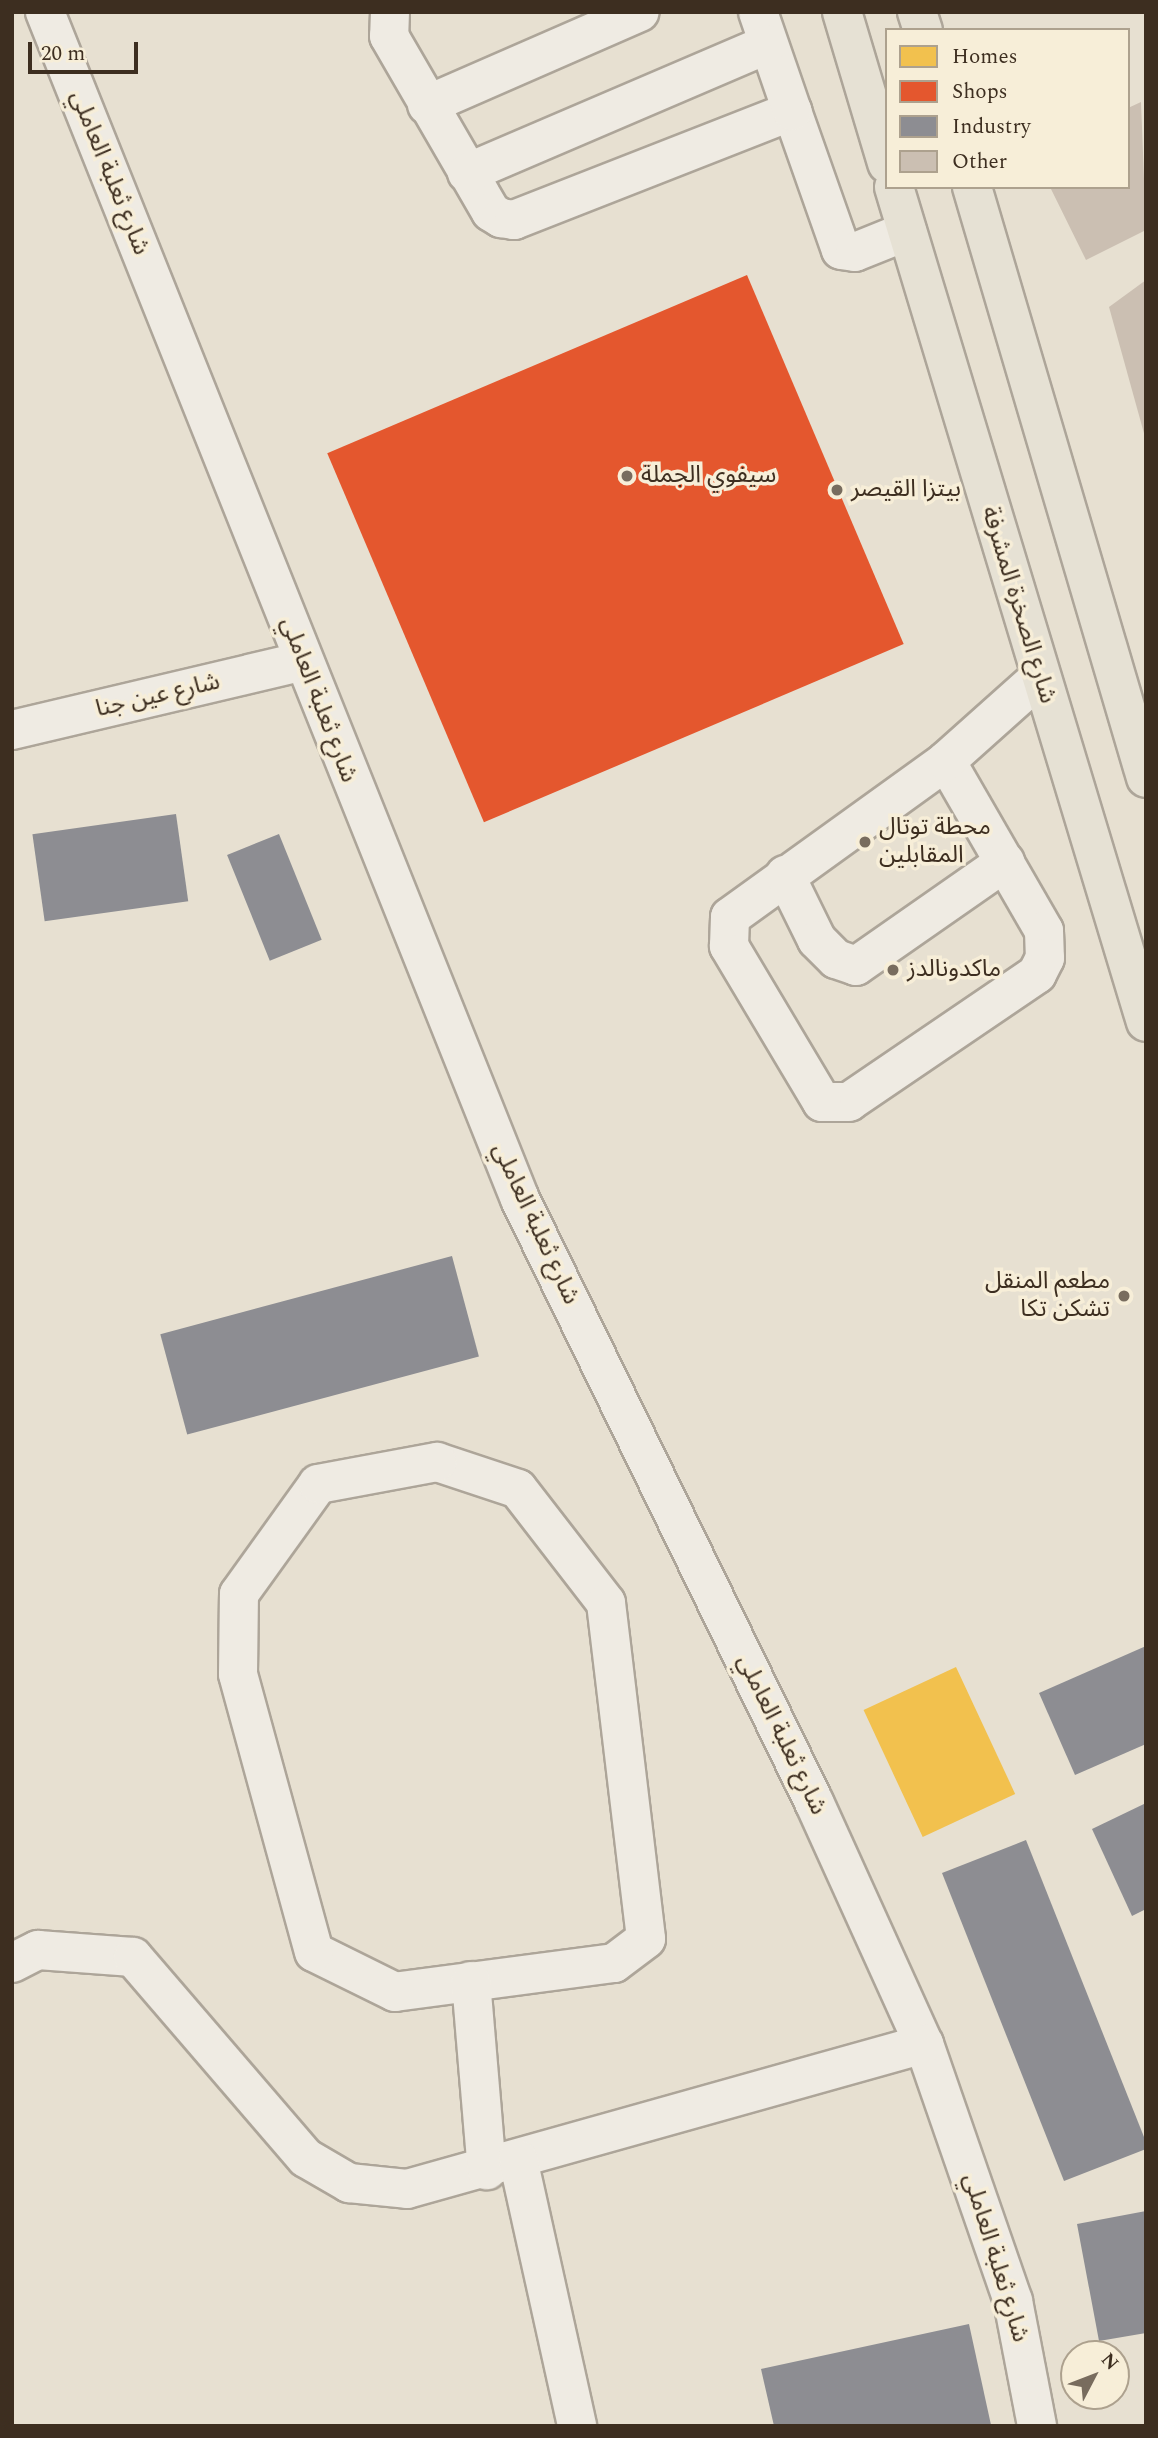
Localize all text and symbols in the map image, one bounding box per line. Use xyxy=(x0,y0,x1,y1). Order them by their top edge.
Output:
scale bar xyxy=(32,28,142,72)
legend xyxy=(885,28,1130,189)
text: 20 m xyxy=(41,38,85,70)
text: Homes xyxy=(952,41,1018,73)
text: Shops xyxy=(952,76,1008,108)
street label: شارع ثعلبة العاملي xyxy=(63,87,155,259)
text: Industry xyxy=(952,111,1031,143)
text: Other xyxy=(952,146,1007,178)
place label: سيفوي الجملة xyxy=(641,462,776,490)
marker: سيفوي الجملة xyxy=(619,468,635,484)
place label: بيتزا القيصر xyxy=(851,476,961,504)
marker: بيتزا القيصر xyxy=(829,482,845,498)
street label: شارع الصخرة المشرفة xyxy=(974,503,1062,707)
street label: شارع ثعلبة العاملي xyxy=(273,613,363,787)
street label: شارع عين جنا xyxy=(93,668,223,724)
place label: محطة توتال المقابلين xyxy=(879,814,991,870)
marker: محطة توتال المقابلين xyxy=(857,834,873,850)
place label: ماكدونالدز xyxy=(907,956,1001,984)
marker: ماكدونالدز xyxy=(885,962,901,978)
street label: شارع ثعلبة العاملي xyxy=(485,1139,585,1309)
place label: مطعم المنقل تشكن تكا xyxy=(985,1268,1110,1324)
marker: مطعم المنقل تشكن تكا xyxy=(1116,1288,1132,1304)
street label: شارع ثعلبة العاملي xyxy=(730,1650,832,1820)
street label: شارع ثعلبة العاملي xyxy=(956,2170,1034,2346)
north arrow xyxy=(1060,2340,1130,2410)
text: N xyxy=(1094,2346,1125,2377)

